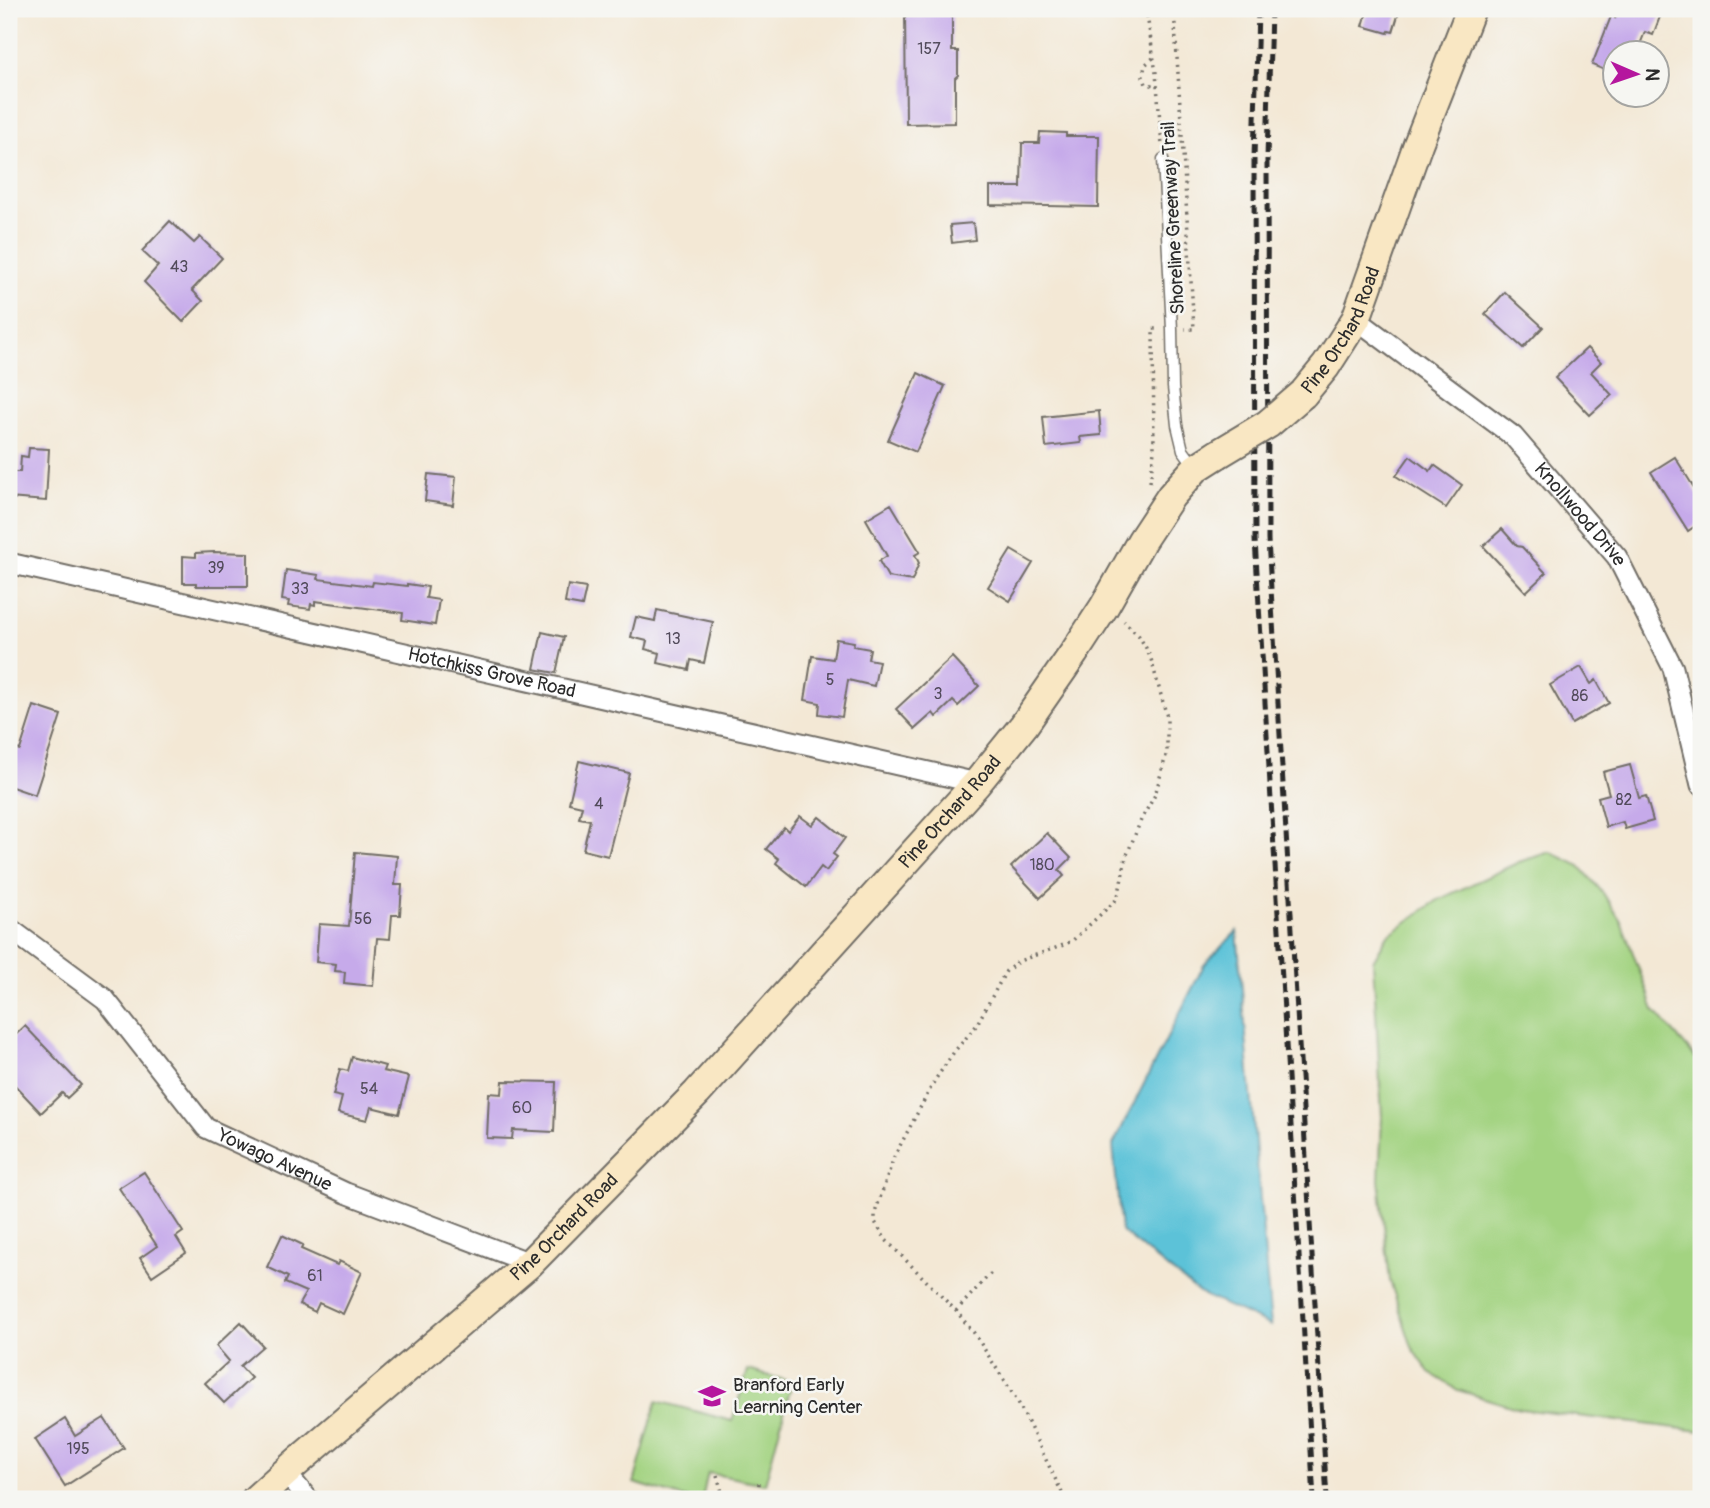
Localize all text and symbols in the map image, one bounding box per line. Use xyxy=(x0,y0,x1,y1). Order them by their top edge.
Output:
north arrow xyxy=(1602,38,1672,108)
house number: 157 xyxy=(917,39,941,59)
text: N xyxy=(1640,68,1664,82)
street label: Shoreline Greenway Trail xyxy=(1156,121,1190,315)
house number: 43 xyxy=(170,257,188,277)
street label: Pine Orchard Road xyxy=(1296,263,1386,399)
street label: Knollwood Drive xyxy=(1529,457,1632,570)
house number: 39 xyxy=(207,558,225,578)
house number: 33 xyxy=(291,579,309,599)
house number: 13 xyxy=(665,629,681,649)
street label: Hotchkiss Grove Road xyxy=(405,642,578,703)
house number: 5 xyxy=(826,670,834,690)
house number: 3 xyxy=(934,684,943,704)
house number: 86 xyxy=(1571,686,1589,706)
street label: Pine Orchard Road xyxy=(893,751,1007,874)
house number: 82 xyxy=(1615,790,1633,810)
house number: 4 xyxy=(594,794,604,814)
house number: 180 xyxy=(1029,855,1055,875)
house number: 56 xyxy=(354,909,372,929)
house number: 54 xyxy=(360,1079,378,1099)
house number: 60 xyxy=(512,1098,532,1118)
street label: Yowago Avenue xyxy=(213,1123,336,1197)
street label: Pine Orchard Road xyxy=(505,1168,623,1287)
house number: 61 xyxy=(307,1266,323,1286)
place label: Branford Early Learning Center xyxy=(733,1373,862,1419)
school or university icon: Branford Early Learning Center xyxy=(697,1381,727,1411)
house number: 195 xyxy=(66,1439,90,1459)

